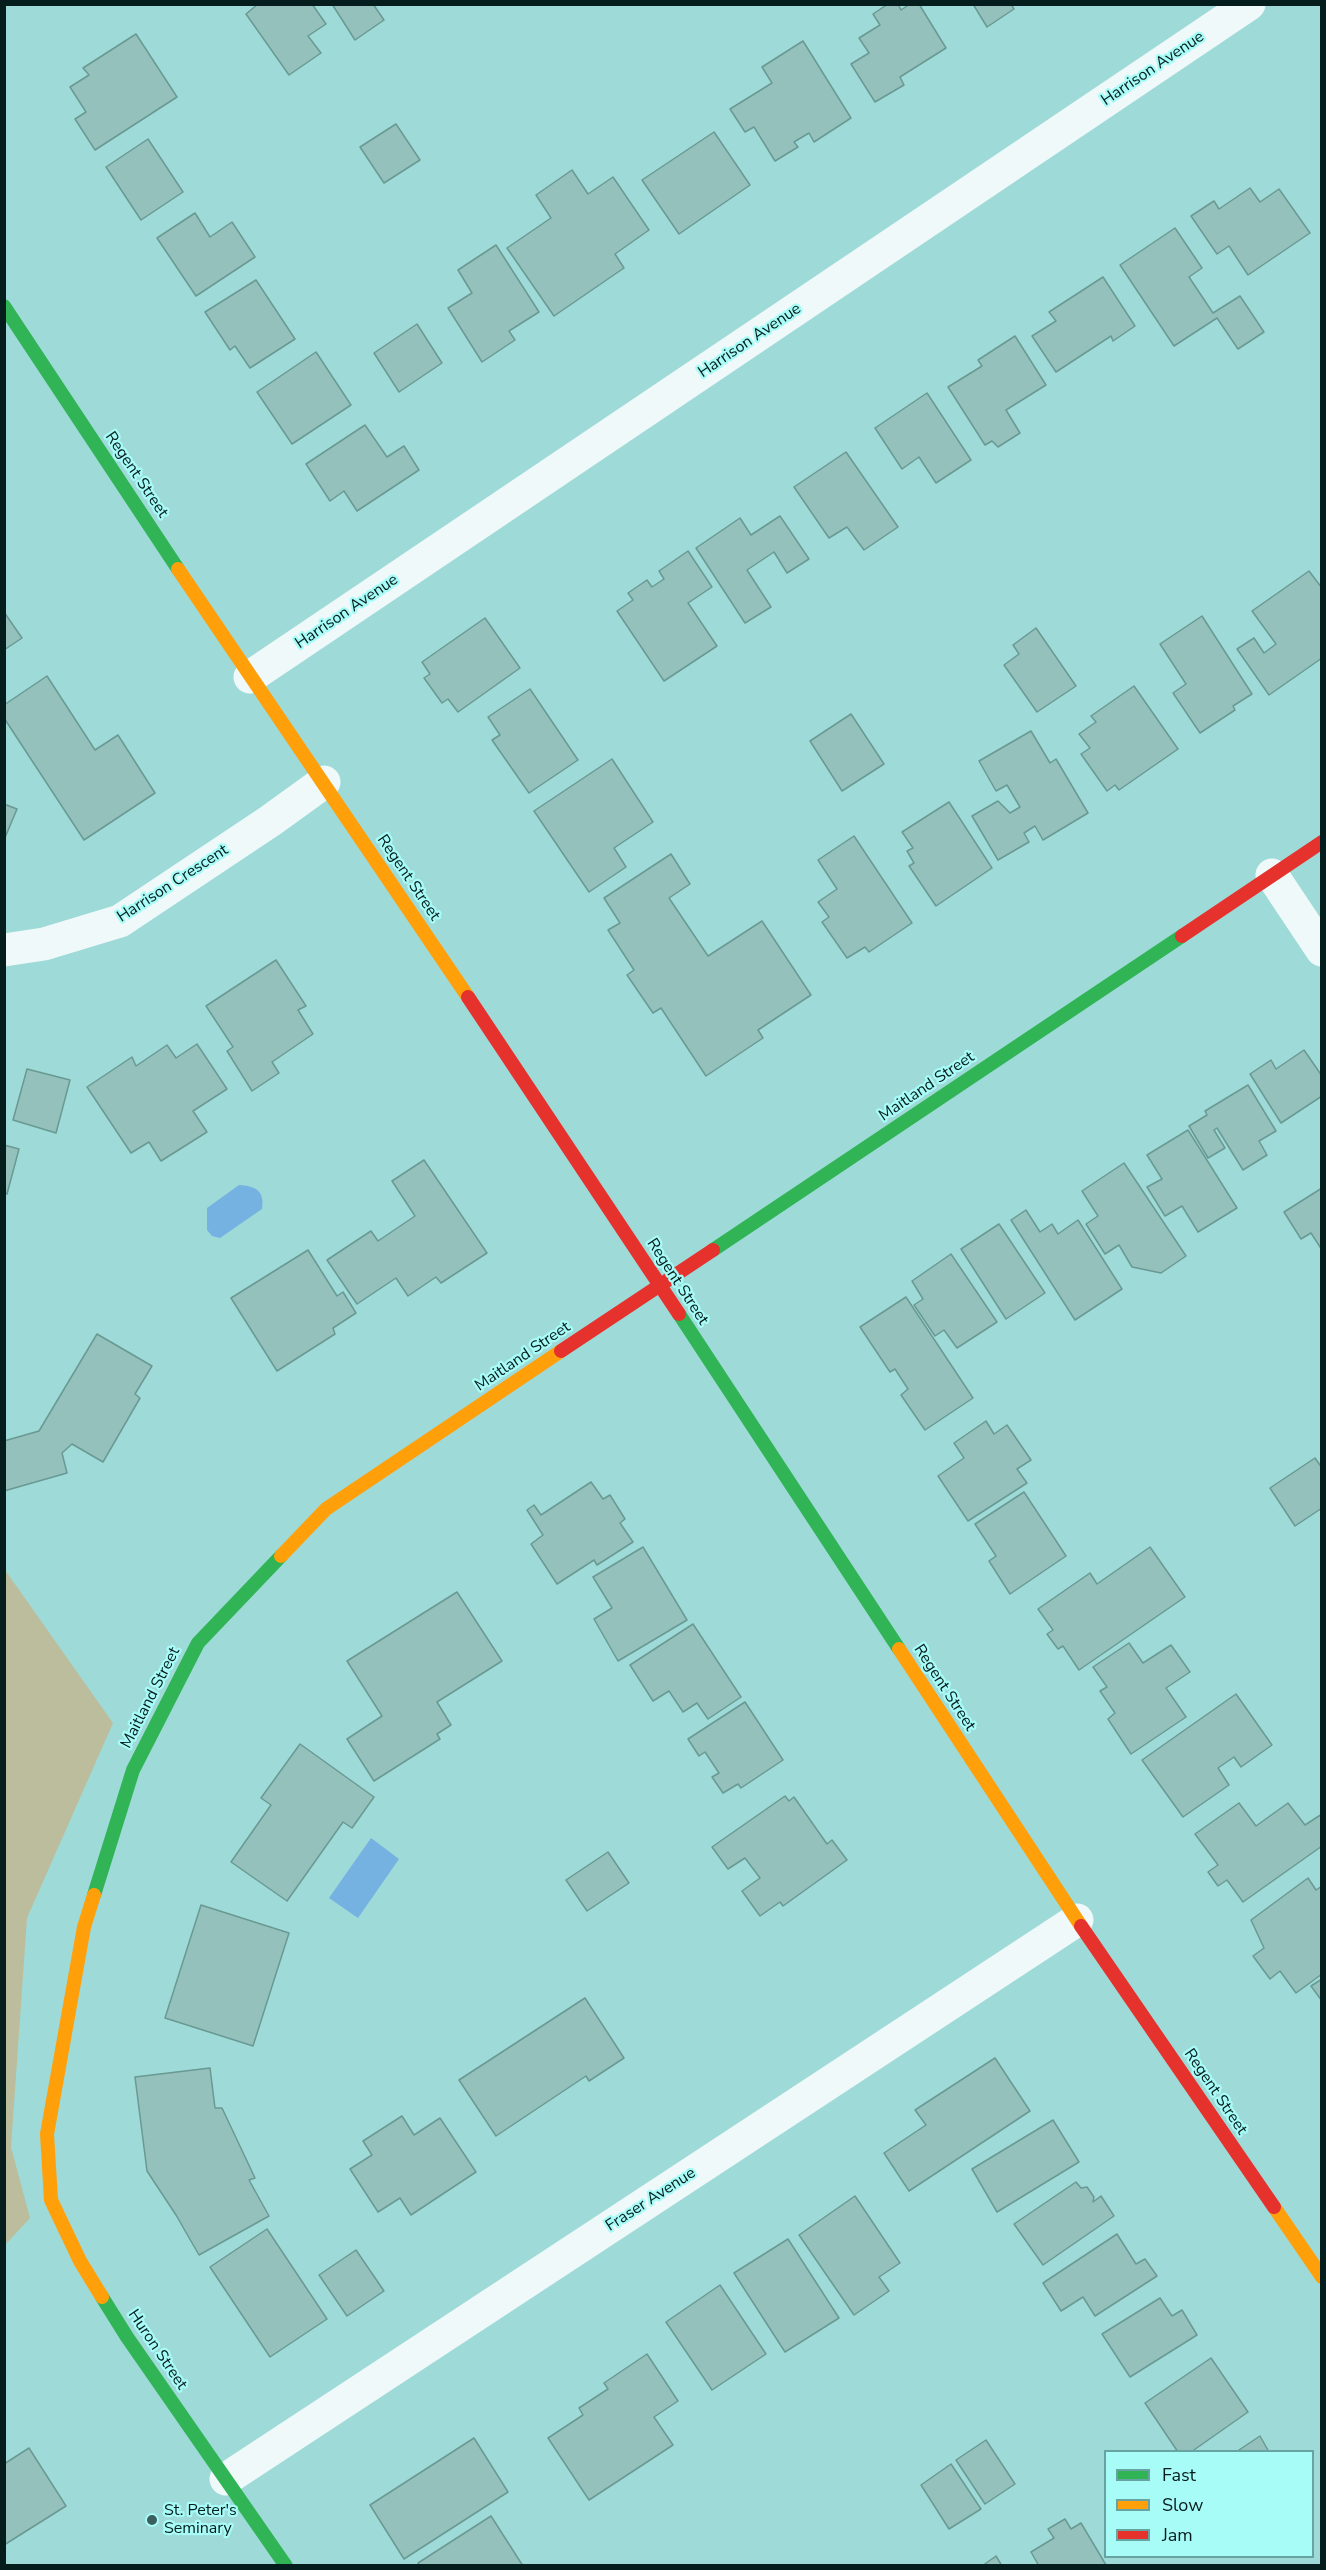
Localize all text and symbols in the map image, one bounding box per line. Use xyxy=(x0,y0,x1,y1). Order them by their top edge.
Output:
street label: Harrison Avenue xyxy=(1098,27,1208,111)
street label: Harrison Avenue xyxy=(695,299,805,383)
street label: Regent Street xyxy=(100,428,172,522)
street label: Harrison Avenue xyxy=(292,570,402,654)
street label: Regent Street xyxy=(372,831,444,925)
street label: Harrison Crescent xyxy=(114,841,232,927)
street label: Maitland Street xyxy=(876,1048,978,1126)
street label: Regent Street xyxy=(642,1235,712,1329)
street label: Maitland Street xyxy=(472,1318,574,1396)
street label: Regent Street xyxy=(909,1641,979,1735)
street label: Maitland Street xyxy=(117,1644,185,1752)
street label: Regent Street xyxy=(1179,2045,1251,2139)
street label: Fraser Avenue xyxy=(602,2164,700,2236)
street label: Huron Street xyxy=(123,2306,191,2394)
legend xyxy=(1104,2450,1314,2558)
text: Fast xyxy=(1162,2463,1196,2487)
text: Slow xyxy=(1162,2493,1203,2517)
place label: St. Peter's Seminary xyxy=(164,2501,237,2539)
marker: St. Peter's Seminary xyxy=(145,2513,159,2527)
text: Jam xyxy=(1162,2523,1193,2547)

